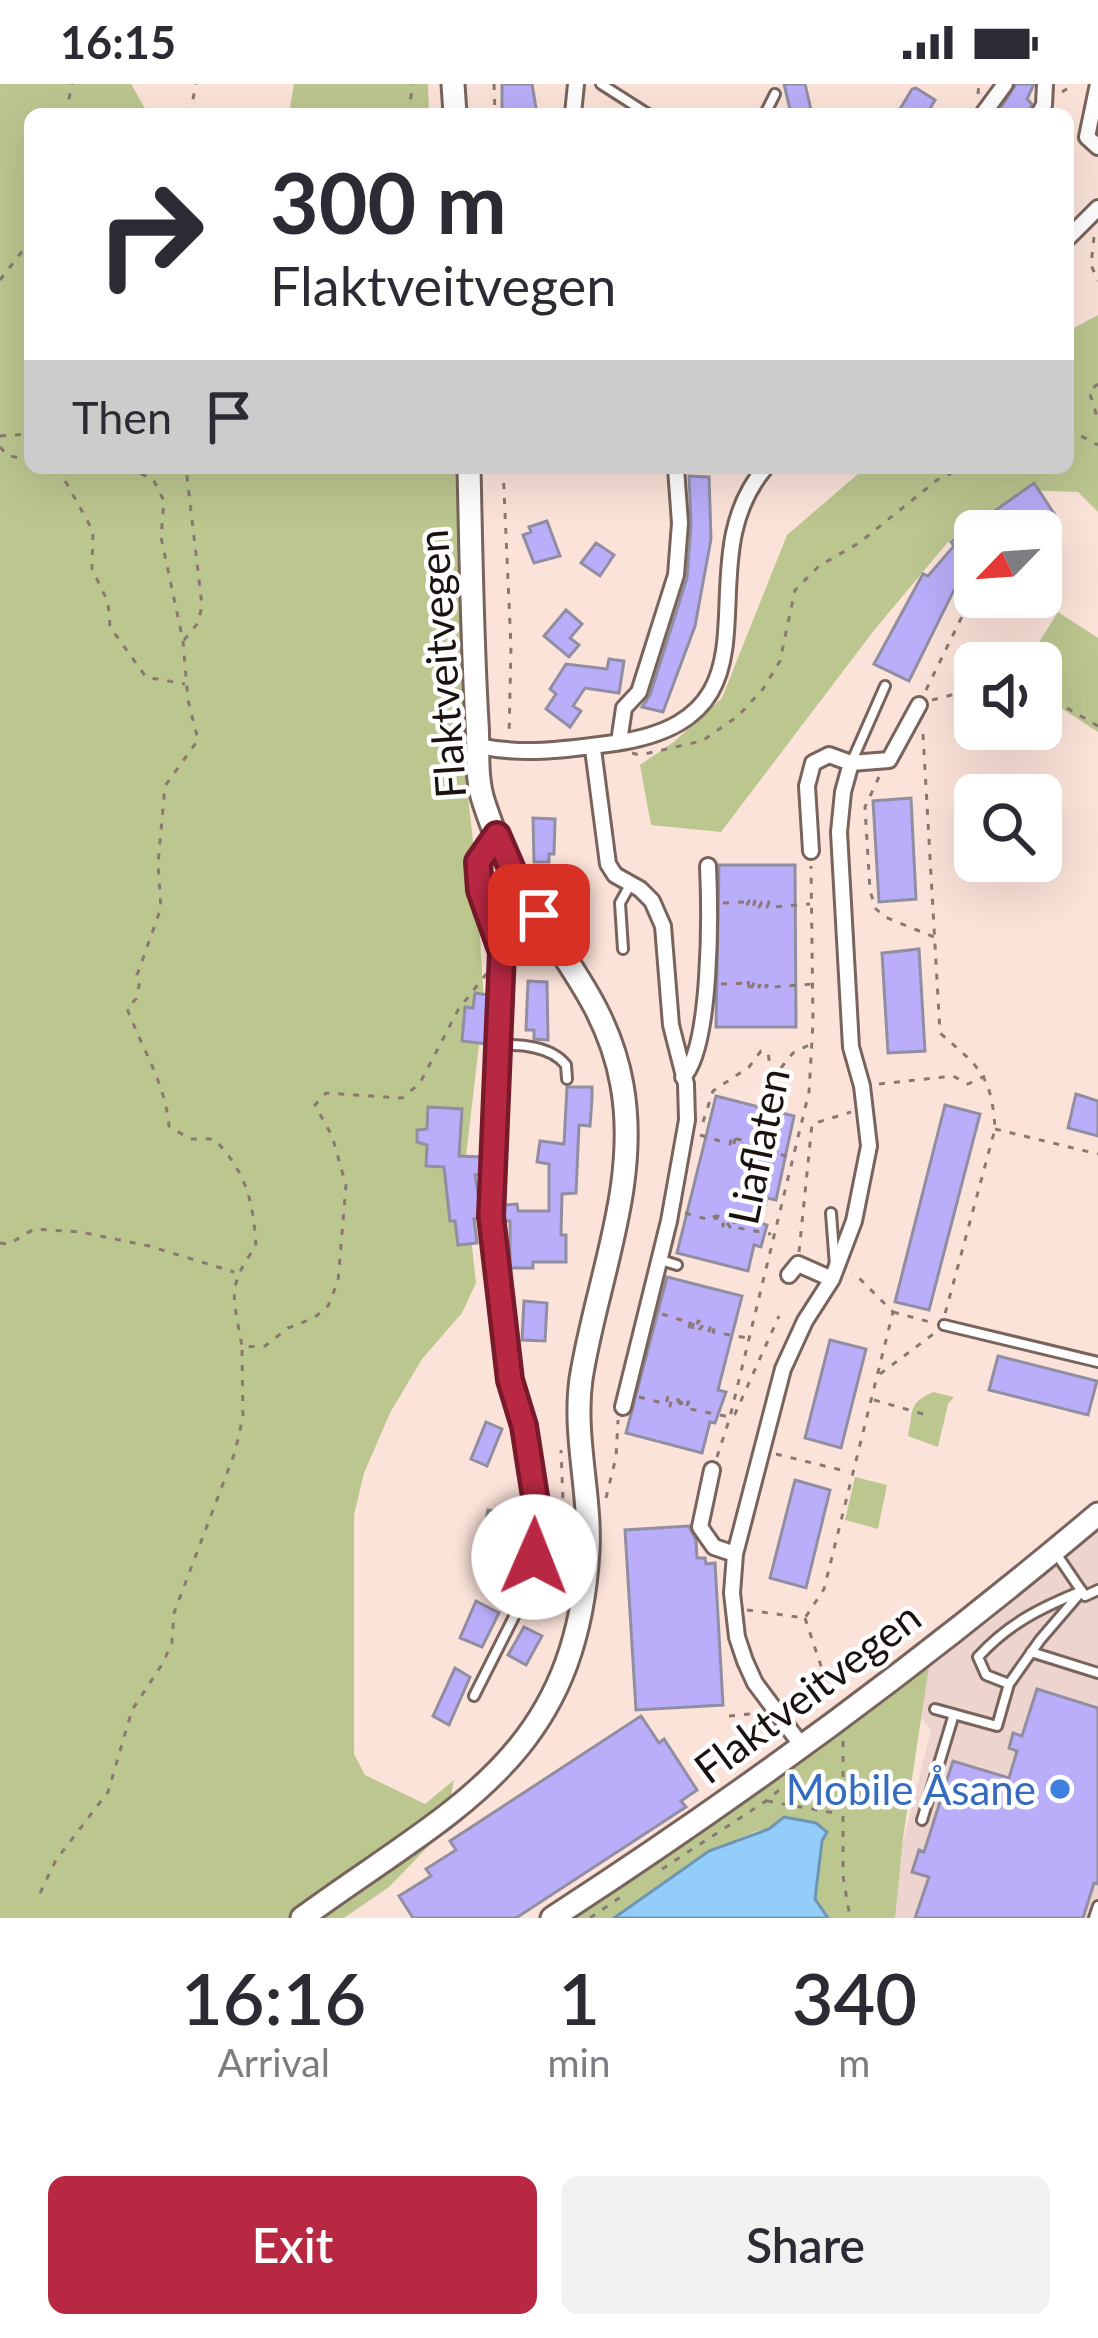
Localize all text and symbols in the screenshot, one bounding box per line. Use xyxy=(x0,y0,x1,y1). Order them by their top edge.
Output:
text: 16:15 xyxy=(60,15,176,69)
text: 300 m xyxy=(270,151,507,252)
icon: right xyxy=(72,156,228,312)
text: Flaktveitvegen xyxy=(270,253,616,318)
icon: arrive xyxy=(196,384,262,450)
text: Then xyxy=(72,390,172,444)
north arrow xyxy=(954,510,1062,618)
map controls xyxy=(954,510,1062,882)
street label: Flaktveitvegen xyxy=(407,528,475,800)
button: sound xyxy=(954,642,1062,750)
button: search xyxy=(954,774,1062,882)
pin xyxy=(488,864,590,966)
icon: arrive xyxy=(506,882,572,948)
street label: Liaflaten xyxy=(717,1063,799,1229)
position arrow xyxy=(471,1494,597,1620)
street label: Flaktveitvegen xyxy=(684,1591,930,1793)
place label: Mobile Åsane xyxy=(786,1764,1036,1814)
marker: Mobile Åsane xyxy=(1047,1776,1073,1802)
text: 16:16 xyxy=(181,1954,366,2040)
text: 1 xyxy=(558,1954,600,2040)
text: 340 xyxy=(792,1954,917,2040)
text: Arrival xyxy=(218,2039,330,2085)
text: min xyxy=(547,2039,611,2085)
text: m xyxy=(838,2039,870,2085)
button: Exit xyxy=(48,2176,537,2314)
button: Share xyxy=(561,2176,1050,2314)

